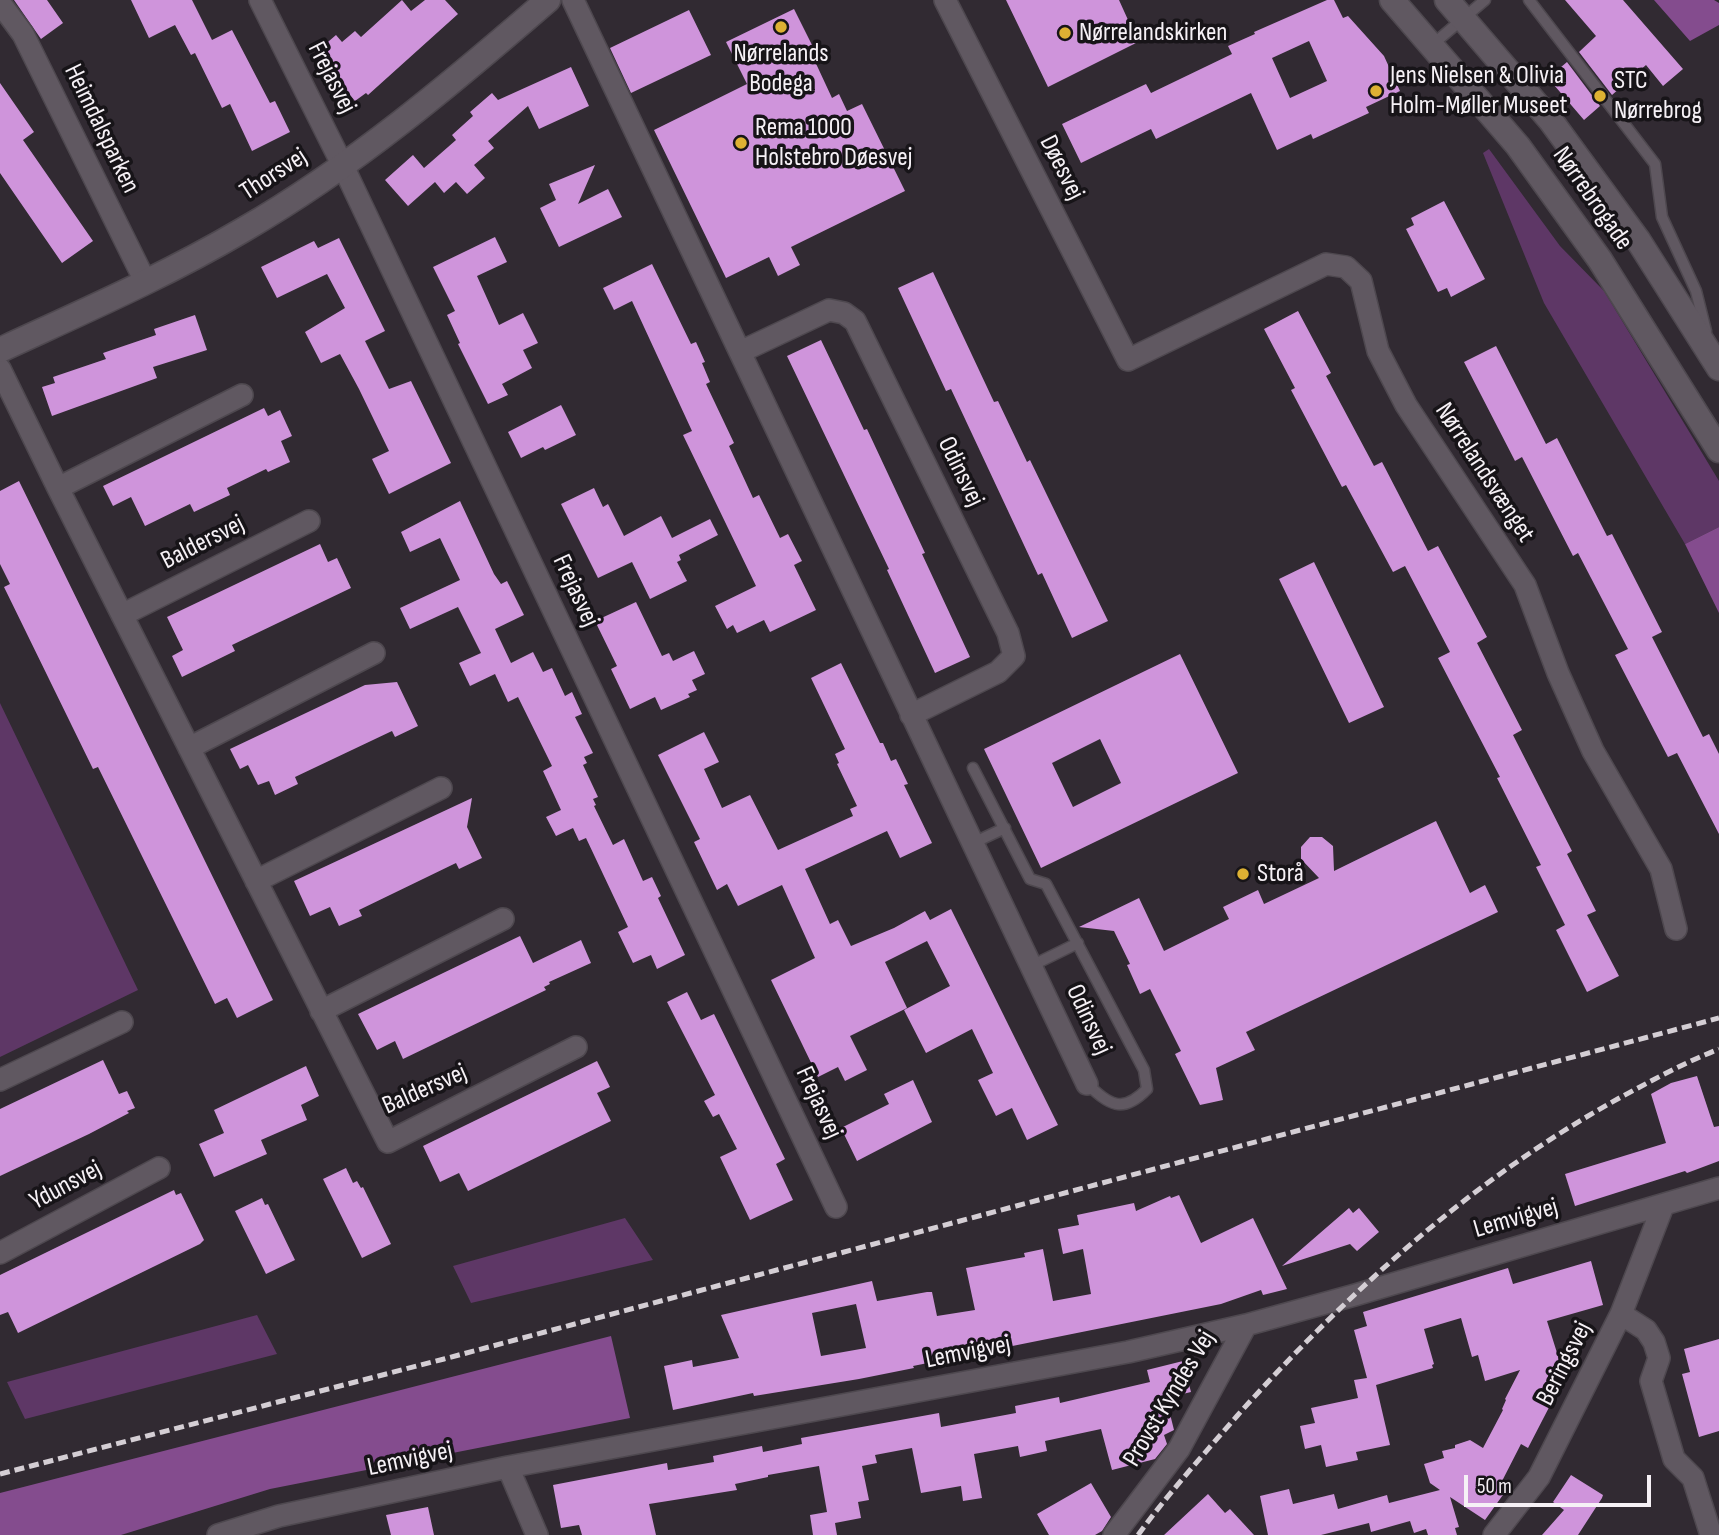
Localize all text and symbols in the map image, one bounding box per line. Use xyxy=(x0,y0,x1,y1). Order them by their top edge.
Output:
place label: Nørrelandskirken xyxy=(1079,17,1227,49)
marker: Nørrelands Bodega xyxy=(773,19,789,35)
marker: Nørrelandskirken xyxy=(1057,25,1073,41)
street label: Frejasvej xyxy=(300,37,362,119)
place label: Nørrelands Bodega xyxy=(733,38,829,100)
street label: Heimdalsparken xyxy=(56,59,146,199)
place label: Jens Nielsen & Olivia Holm-Møller Museet xyxy=(1390,60,1567,122)
place label: STC Nørrebrog xyxy=(1614,65,1702,126)
marker: Jens Nielsen & Olivia Holm-Møller Museet xyxy=(1368,83,1384,99)
marker: STC Nørrebrog xyxy=(1592,88,1608,104)
place label: Rema 1000 Holstebro Døesvej xyxy=(755,112,912,174)
street label: Døesvej xyxy=(1032,131,1090,205)
marker: Rema 1000 Holstebro Døesvej xyxy=(733,135,749,151)
street label: Nørrebrogade xyxy=(1545,141,1639,257)
street label: Thorsvej xyxy=(235,142,313,208)
street label: Nørrelandsvænget xyxy=(1427,397,1541,549)
street label: Odinsvej xyxy=(930,432,990,512)
street label: Baldersvej xyxy=(156,509,250,577)
street label: Frejasvej xyxy=(545,550,605,632)
place label: Storå xyxy=(1257,858,1304,890)
marker: Storå xyxy=(1235,866,1251,882)
street label: Odinsvej xyxy=(1058,980,1118,1060)
street label: Baldersvej xyxy=(378,1058,472,1122)
street label: Frejasvej xyxy=(788,1062,848,1144)
street label: Ydunsvej xyxy=(25,1154,107,1218)
street label: Lemvigvej xyxy=(1470,1192,1562,1246)
street label: Beringsvej xyxy=(1531,1317,1599,1411)
street label: Provst Kyndes Vej xyxy=(1117,1325,1223,1473)
street label: Lemvigvej xyxy=(923,1329,1013,1377)
street label: Lemvigvej xyxy=(365,1436,455,1484)
scale bar xyxy=(1467,1462,1654,1506)
text: 50 m xyxy=(1477,1474,1512,1499)

